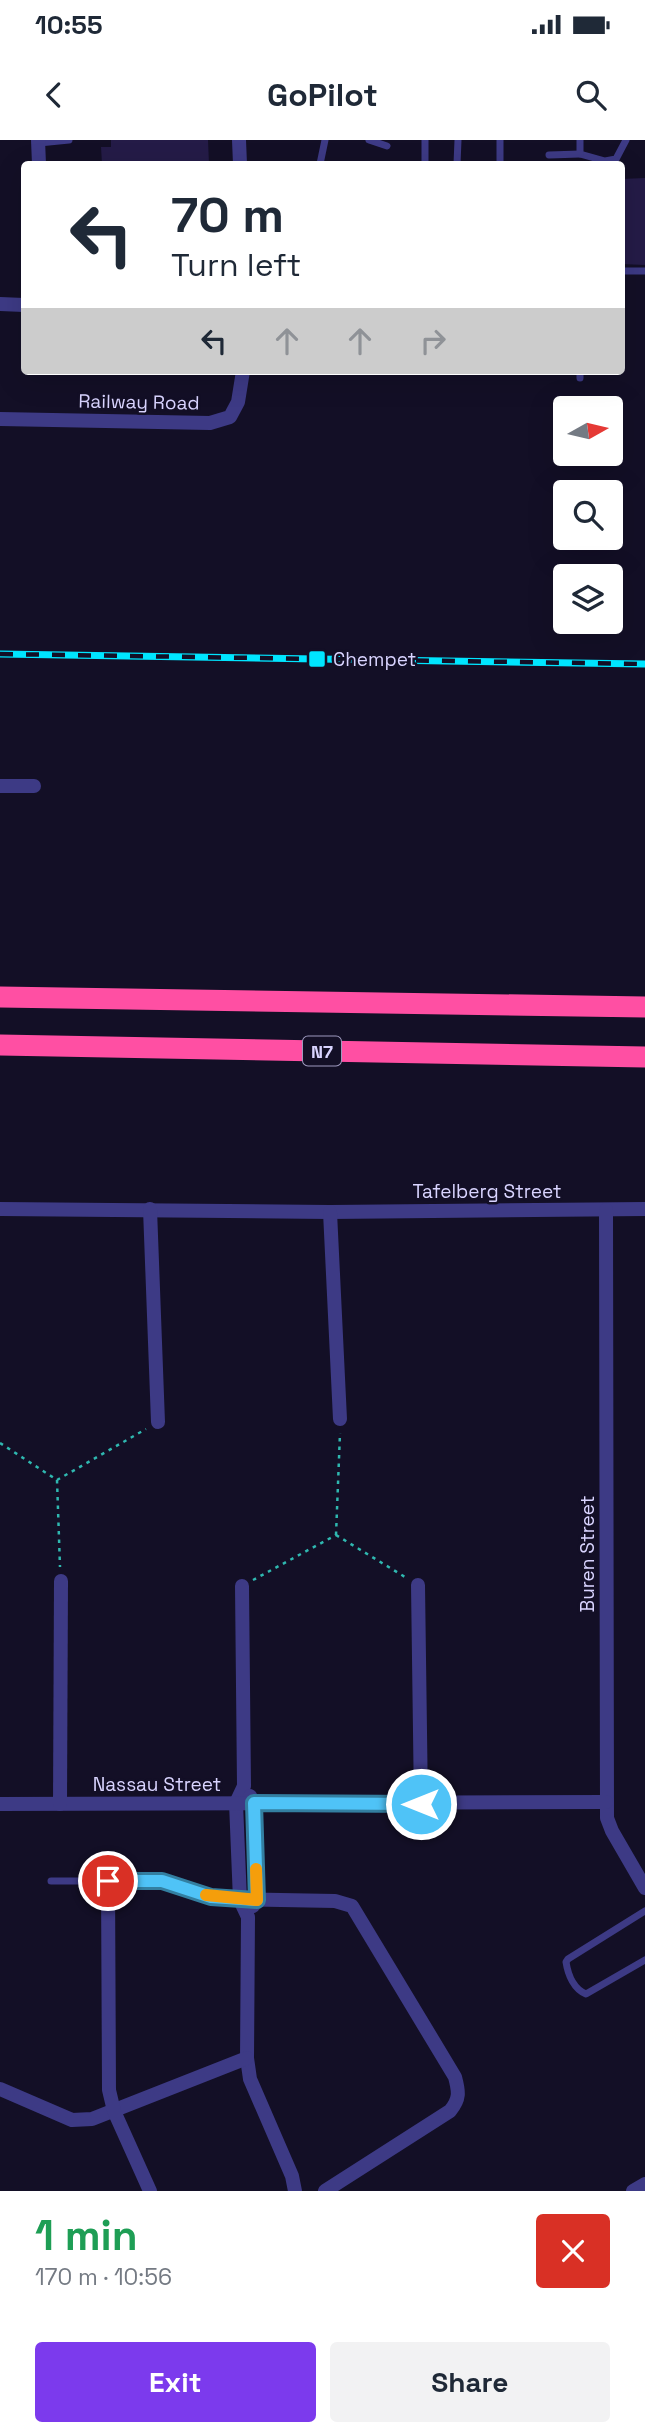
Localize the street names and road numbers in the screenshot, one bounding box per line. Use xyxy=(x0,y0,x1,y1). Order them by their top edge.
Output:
street label: Railway Road xyxy=(78,388,200,416)
road number: N7 xyxy=(303,1036,341,1066)
street label: Tafelberg Street xyxy=(412,1179,562,1204)
street label: Buren Street xyxy=(575,1496,600,1612)
street label: Nassau Street xyxy=(93,1772,221,1797)

